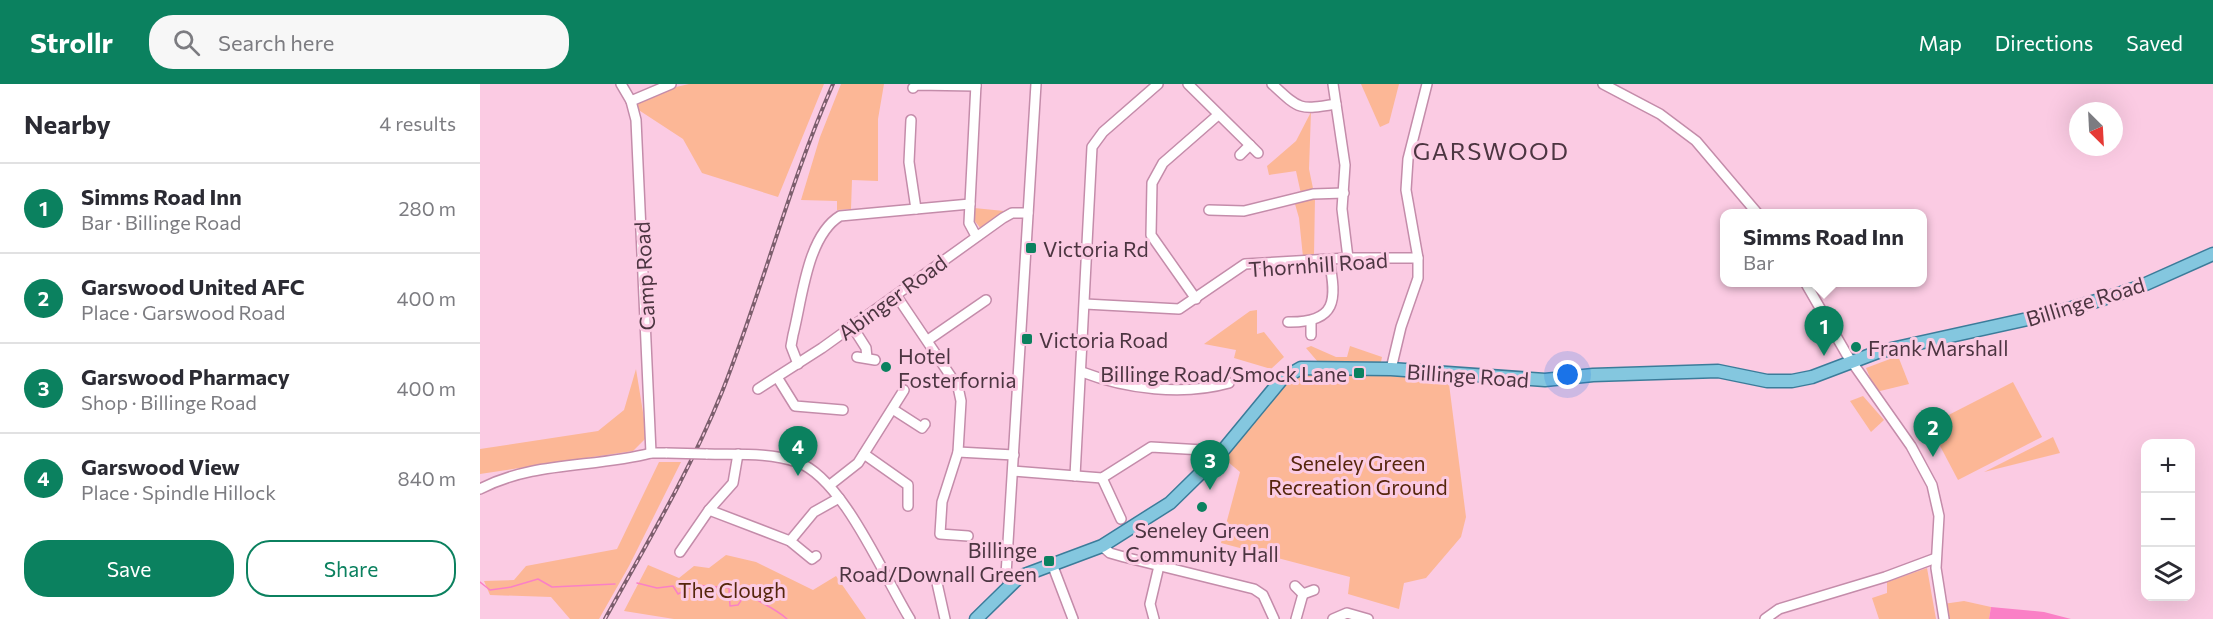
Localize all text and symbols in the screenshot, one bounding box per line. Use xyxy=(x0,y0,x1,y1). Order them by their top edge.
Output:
search box xyxy=(149,15,569,69)
text: Strollr xyxy=(30,25,113,59)
icon: search xyxy=(170,26,203,59)
text: Search here xyxy=(218,29,334,56)
text: Map xyxy=(1919,30,1962,55)
text: Directions xyxy=(1995,30,2093,55)
text: Saved xyxy=(2126,30,2183,55)
north arrow xyxy=(2069,102,2123,156)
text: Nearby xyxy=(24,108,111,139)
text: 4 results xyxy=(379,111,456,135)
district label: GARSWOOD xyxy=(1413,136,1569,165)
text: Simms Road Inn xyxy=(81,183,242,210)
text: 1 xyxy=(39,196,48,220)
text: 280 m xyxy=(398,196,456,220)
popup xyxy=(1720,209,1927,287)
text: Bar · Billinge Road xyxy=(81,210,241,234)
street label: Camp Road xyxy=(629,221,659,331)
text: Simms Road Inn xyxy=(1743,223,1904,250)
place label: Victoria Rd xyxy=(1043,236,1149,261)
marker: Victoria Rd xyxy=(1024,241,1038,255)
street label: Thornhill Road xyxy=(1247,247,1389,281)
street label: Abinger Road xyxy=(833,249,951,345)
text: Bar xyxy=(1743,250,1774,274)
street label: Billinge Road xyxy=(2023,271,2147,331)
text: Garswood United AFC xyxy=(81,273,305,300)
text: 2 xyxy=(38,286,49,310)
text: 400 m xyxy=(397,286,456,310)
text: Place · Garswood Road xyxy=(81,300,285,324)
pin: 1 xyxy=(1804,306,1844,356)
place label: Victoria Road xyxy=(1039,327,1168,352)
marker: Victoria Road xyxy=(1020,332,1034,346)
place label: Frank Marshall xyxy=(1868,335,2008,360)
marker: Frank Marshall xyxy=(1849,340,1863,354)
place label: Hotel Fosterfornia xyxy=(898,343,1016,392)
street label: Billinge Road xyxy=(1406,358,1530,392)
marker: Hotel Fosterfornia xyxy=(879,360,893,374)
your location xyxy=(1553,360,1582,389)
place label: Billinge Road/Smock Lane xyxy=(1100,361,1347,386)
text: Garswood Pharmacy xyxy=(81,363,290,390)
marker: Billinge Road/Smock Lane xyxy=(1352,366,1366,380)
text: 3 xyxy=(38,376,49,400)
text: 400 m xyxy=(397,376,456,400)
text: Shop · Billinge Road xyxy=(81,390,257,414)
pin: 2 xyxy=(1914,408,1952,457)
pin: 4 xyxy=(778,426,818,476)
map controls xyxy=(2141,439,2195,601)
button: + xyxy=(2141,439,2195,493)
pin: 3 xyxy=(1190,440,1230,490)
park label: Seneley Green Recreation Ground xyxy=(1268,450,1448,499)
text: Garswood View xyxy=(81,453,240,480)
text: 4 xyxy=(37,466,50,490)
text: 840 m xyxy=(398,466,456,490)
text: Place · Spindle Hillock xyxy=(81,480,276,504)
button: − xyxy=(2141,493,2195,547)
marker: Seneley Green Community Hall xyxy=(1195,500,1209,514)
place label: Seneley Green Community Hall xyxy=(1125,517,1279,566)
place label: Billinge Road/Downall Green xyxy=(839,537,1037,586)
button: Save xyxy=(24,540,234,597)
button: Share xyxy=(246,540,456,597)
button: layers xyxy=(2141,547,2195,601)
marker: Billinge Road/Downall Green xyxy=(1042,554,1056,568)
park label: The Clough xyxy=(678,577,786,602)

